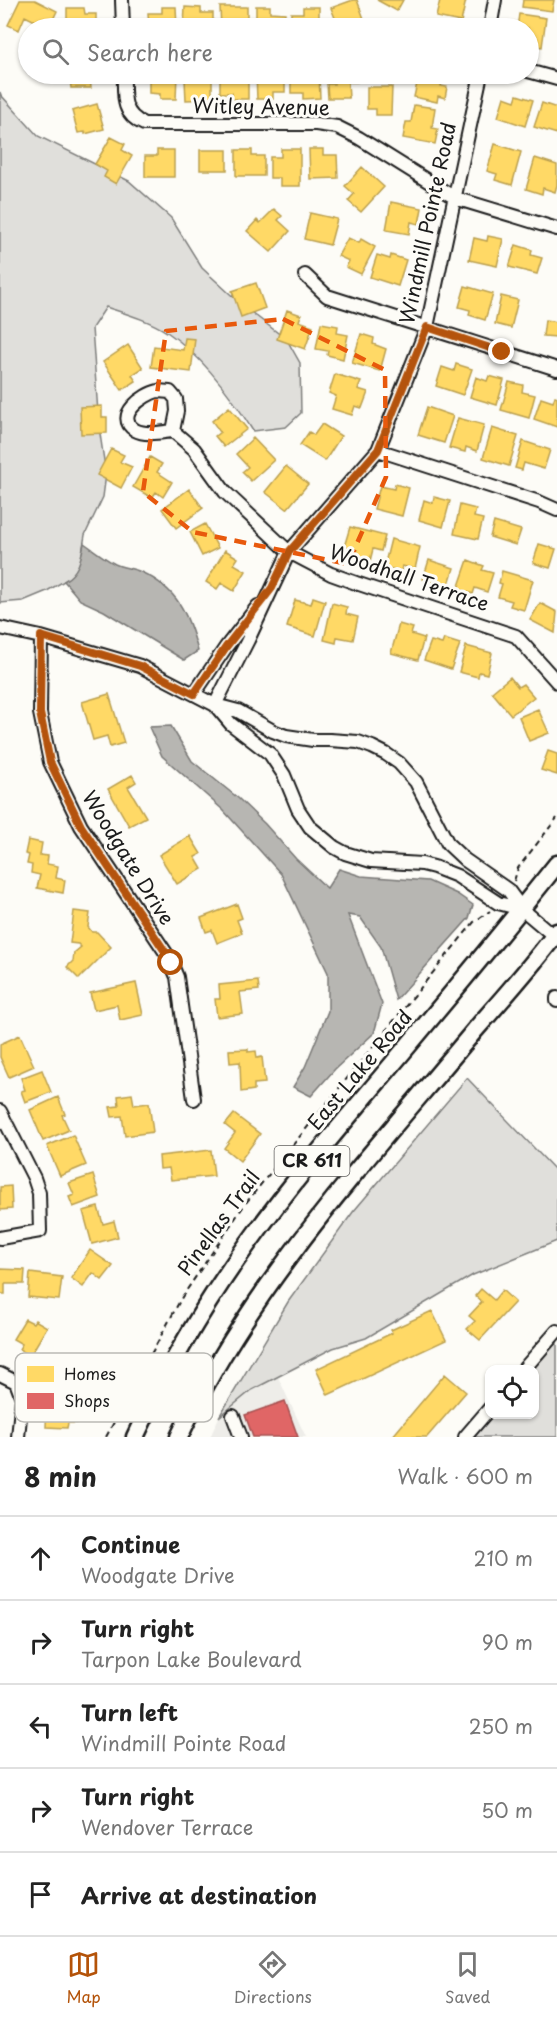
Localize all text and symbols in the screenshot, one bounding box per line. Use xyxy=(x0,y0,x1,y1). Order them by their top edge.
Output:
search box xyxy=(18,18,539,84)
icon: search xyxy=(39,35,72,68)
text: Search here xyxy=(87,35,213,68)
street label: Witley Avenue xyxy=(192,90,330,122)
street label: Windmill Pointe Road xyxy=(391,119,463,326)
route end xyxy=(488,338,514,364)
street label: Woodhall Terrace xyxy=(325,536,493,618)
street label: Woodgate Drive xyxy=(75,784,182,931)
route start xyxy=(157,949,183,975)
street label: East Lake Road xyxy=(300,1003,419,1136)
road number: CR 611 xyxy=(274,1146,350,1176)
street label: Pinellas Trail xyxy=(170,1163,267,1281)
legend xyxy=(15,1353,213,1422)
text: Homes xyxy=(64,1361,116,1385)
map controls xyxy=(485,1365,539,1419)
button: locate xyxy=(485,1365,539,1419)
text: Shops xyxy=(64,1388,110,1412)
text: 8 min xyxy=(24,1457,97,1496)
text: Walk · 600 m xyxy=(397,1461,533,1491)
text: Continue xyxy=(81,1527,180,1560)
icon: ahead xyxy=(24,1542,57,1575)
text: 210 m xyxy=(474,1543,533,1573)
text: Woodgate Drive xyxy=(81,1560,235,1590)
text: Turn right xyxy=(81,1611,194,1644)
icon: right xyxy=(24,1626,57,1659)
text: 90 m xyxy=(482,1627,533,1657)
text: Tarpon Lake Boulevard xyxy=(81,1644,302,1674)
text: Turn left xyxy=(81,1695,178,1728)
icon: left xyxy=(24,1710,57,1743)
text: 250 m xyxy=(469,1711,533,1741)
text: Windmill Pointe Road xyxy=(81,1728,286,1758)
text: Turn right xyxy=(81,1779,194,1812)
icon: right xyxy=(24,1794,57,1827)
text: 50 m xyxy=(481,1795,533,1825)
text: Wendover Terrace xyxy=(81,1812,253,1842)
icon: arrive xyxy=(24,1878,57,1911)
text: Arrive at destination xyxy=(81,1878,317,1911)
tab: Map xyxy=(67,1948,101,2008)
tab: Directions xyxy=(234,1948,312,2008)
tab: Saved xyxy=(445,1948,490,2008)

